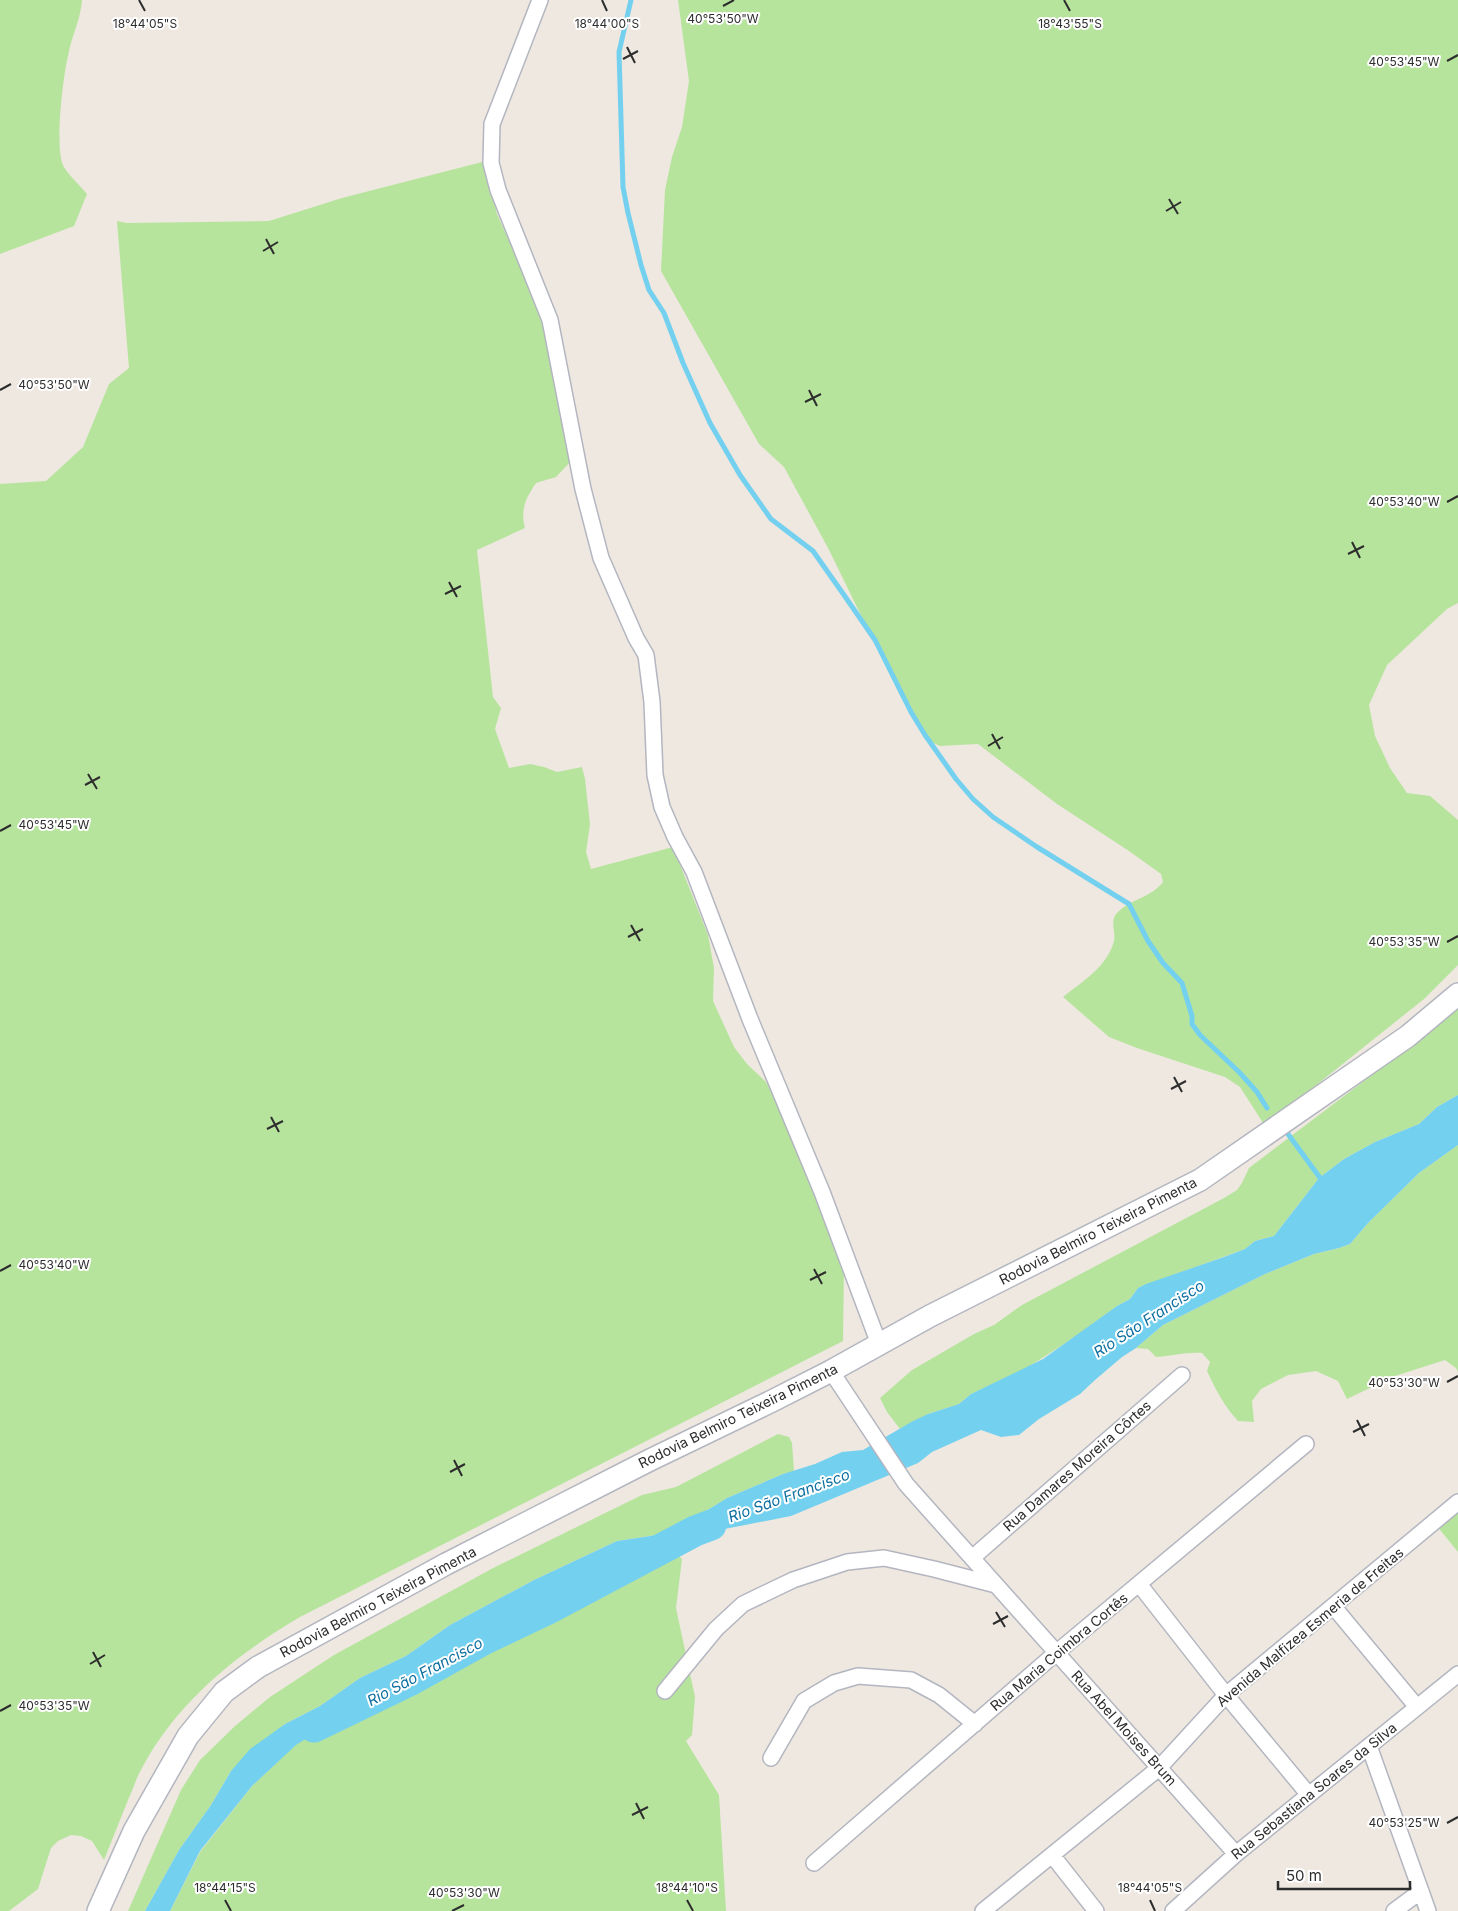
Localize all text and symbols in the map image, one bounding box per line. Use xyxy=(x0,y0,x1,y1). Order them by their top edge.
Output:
text: 40°53'50"W xyxy=(687,11,759,26)
text: 18°44'05"S xyxy=(113,16,177,31)
text: 18°44'00"S xyxy=(575,16,640,31)
text: 18°43'55"S xyxy=(1038,16,1102,31)
text: 40°53'45"W xyxy=(1369,54,1440,69)
text: 40°53'50"W xyxy=(18,377,90,392)
text: 40°53'40"W xyxy=(1368,494,1440,509)
text: 40°53'45"W xyxy=(19,817,90,832)
text: 40°53'35"W xyxy=(1368,934,1440,949)
street label: Rodovia Belmiro Teixeira Pimenta xyxy=(996,1173,1200,1288)
text: 40°53'40"W xyxy=(18,1257,90,1272)
water label: Rio São Francisco xyxy=(1090,1276,1208,1361)
street label: Rodovia Belmiro Teixeira Pimenta xyxy=(635,1360,840,1471)
text: 40°53'30"W xyxy=(1368,1375,1440,1390)
street label: Rua Damares Moreira Côrtes xyxy=(999,1397,1154,1535)
water label: Rio São Francisco xyxy=(725,1465,852,1526)
street label: Rodovia Belmiro Teixeira Pimenta xyxy=(277,1542,479,1661)
street label: Avenida Malfizea Esmeria de Freitas xyxy=(1213,1543,1407,1710)
street label: Rua Maria Coimbra Cortês xyxy=(986,1589,1131,1714)
water label: Rio São Francisco xyxy=(364,1633,486,1710)
street label: Rua Abel Moises Brum xyxy=(1068,1667,1181,1789)
text: 40°53'35"W xyxy=(18,1698,90,1713)
street label: Rua Sebastiana Soares da Silva xyxy=(1228,1719,1400,1863)
text: 40°53'25"W xyxy=(1368,1815,1440,1830)
scale bar xyxy=(1278,1858,1410,1890)
text: 50 m xyxy=(1286,1866,1322,1885)
text: 18°44'15"S xyxy=(194,1880,256,1895)
text: 18°44'10"S xyxy=(656,1880,718,1895)
text: 18°44'05"S xyxy=(1118,1880,1182,1895)
text: 40°53'30"W xyxy=(428,1885,500,1900)

